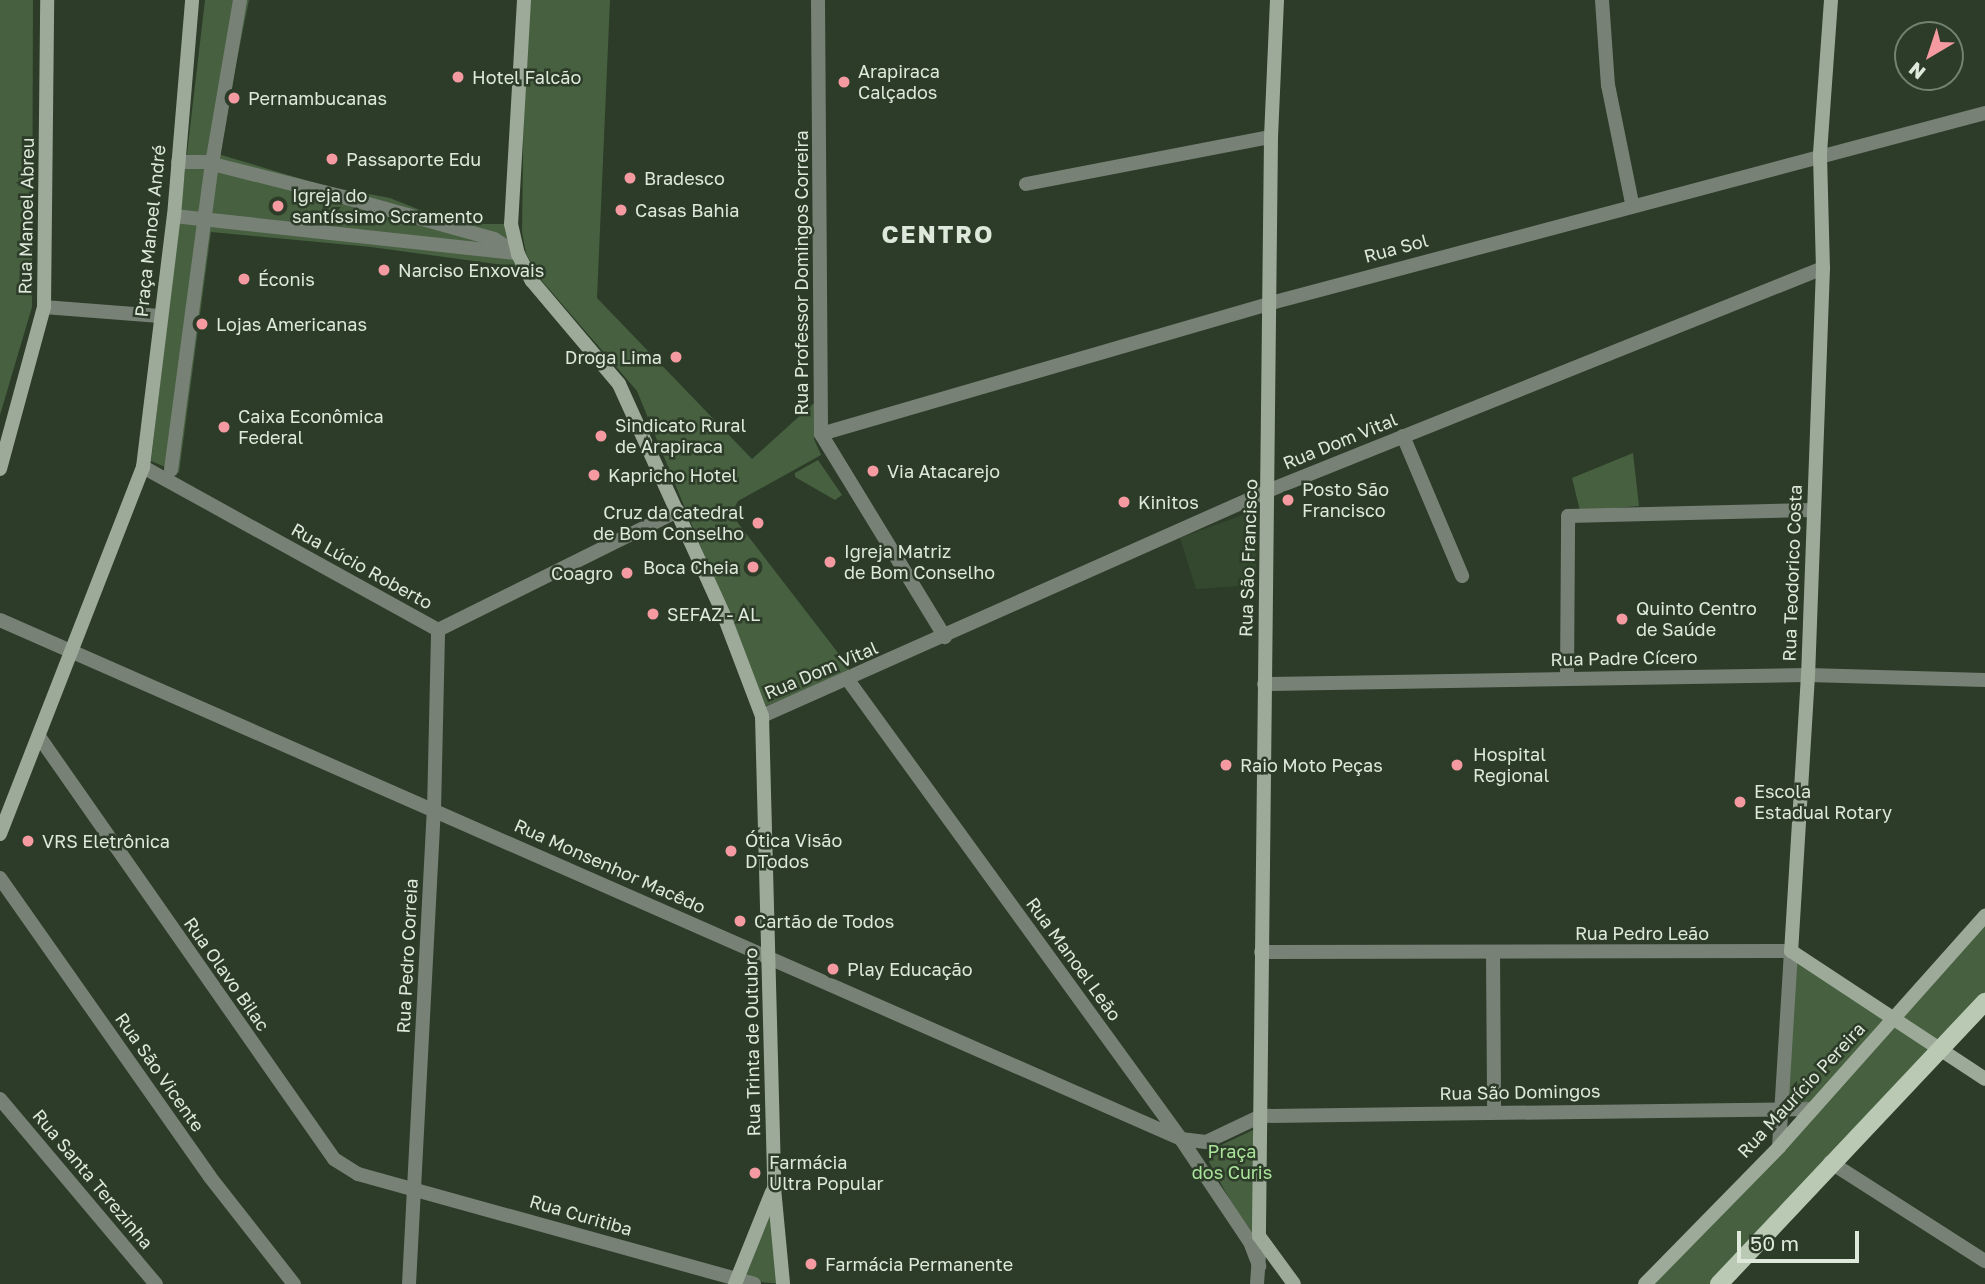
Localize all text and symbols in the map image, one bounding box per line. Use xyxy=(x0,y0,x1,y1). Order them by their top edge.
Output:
north arrow xyxy=(1894,21,1964,91)
text: N xyxy=(1904,58,1930,85)
place label: Arapiraca Calçados xyxy=(858,61,940,104)
place label: Hotel Falcão xyxy=(472,66,581,88)
marker: Hotel Falcão xyxy=(450,69,466,85)
marker: Arapiraca Calçados xyxy=(836,74,852,90)
place label: Pernambucanas xyxy=(248,87,387,109)
marker: Pernambucanas xyxy=(226,90,242,106)
street label: Rua Professor Domingos Correira xyxy=(790,130,812,416)
street label: Rua Manoel Abreu xyxy=(14,137,38,295)
street label: Praça Manoel André xyxy=(130,144,170,318)
place label: Passaporte Edu xyxy=(346,148,481,170)
marker: Passaporte Edu xyxy=(324,151,340,167)
place label: Bradesco xyxy=(644,167,725,189)
marker: Bradesco xyxy=(622,170,638,186)
place label: Igreja do santíssimo Scramento xyxy=(292,185,483,228)
marker: Igreja do santíssimo Scramento xyxy=(270,198,286,214)
place label: Casas Bahia xyxy=(635,199,739,221)
marker: Casas Bahia xyxy=(613,202,629,218)
district label: CENTRO xyxy=(882,220,994,248)
street label: Rua Sol xyxy=(1362,229,1430,267)
place label: Narciso Enxovais xyxy=(398,259,544,281)
marker: Narciso Enxovais xyxy=(376,262,392,278)
place label: Éconis xyxy=(258,268,315,290)
marker: Éconis xyxy=(236,271,252,287)
place label: Lojas Americanas xyxy=(216,313,367,335)
marker: Lojas Americanas xyxy=(194,316,210,332)
place label: Droga Lima xyxy=(565,346,662,368)
marker: Droga Lima xyxy=(668,349,684,365)
place label: Caixa Econômica Federal xyxy=(238,406,384,448)
street label: Rua Dom Vital xyxy=(1280,408,1400,474)
place label: Sindicato Rural de Arapiraca xyxy=(615,415,746,458)
marker: Caixa Econômica Federal xyxy=(216,419,232,435)
marker: Sindicato Rural de Arapiraca xyxy=(593,428,609,444)
place label: Via Atacarejo xyxy=(887,460,1000,482)
marker: Via Atacarejo xyxy=(865,463,881,479)
place label: Kapricho Hotel xyxy=(608,464,737,486)
marker: Kapricho Hotel xyxy=(586,467,602,483)
street label: Rua São Francisco xyxy=(1234,479,1262,637)
place label: Posto São Francisco xyxy=(1302,479,1389,522)
street label: Rua Teodorico Costa xyxy=(1778,484,1806,662)
place label: Kinitos xyxy=(1138,491,1199,513)
marker: Posto São Francisco xyxy=(1280,492,1296,508)
marker: Kinitos xyxy=(1116,494,1132,510)
place label: Cruz da catedral de Bom Conselho xyxy=(593,502,744,544)
marker: Cruz da catedral de Bom Conselho xyxy=(750,515,766,531)
street label: Rua Lúcio Roberto xyxy=(288,518,436,614)
place label: Igreja Matriz de Bom Conselho xyxy=(844,541,995,584)
marker: Igreja Matriz de Bom Conselho xyxy=(822,554,838,570)
place label: Boca Cheia xyxy=(643,556,739,578)
marker: Boca Cheia xyxy=(745,559,761,575)
place label: Coagro xyxy=(551,562,613,584)
marker: Coagro xyxy=(619,565,635,581)
place label: Quinto Centro de Saúde xyxy=(1636,598,1757,640)
place label: SEFAZ - AL xyxy=(667,603,760,625)
marker: SEFAZ - AL xyxy=(645,606,661,622)
marker: Quinto Centro de Saúde xyxy=(1614,611,1630,627)
street label: Rua Dom Vital xyxy=(761,636,881,704)
street label: Rua Padre Cícero xyxy=(1550,646,1698,670)
place label: Hospital Regional xyxy=(1473,744,1549,786)
place label: Raio Moto Peças xyxy=(1240,754,1383,776)
marker: Hospital Regional xyxy=(1447,755,1467,775)
marker: Raio Moto Peças xyxy=(1218,757,1234,773)
place label: Escola Estadual Rotary xyxy=(1754,781,1892,824)
marker: Escola Estadual Rotary xyxy=(1732,794,1748,810)
street label: Rua Monsenhor Macêdo xyxy=(511,814,709,918)
place label: VRS Eletrônica xyxy=(42,830,170,852)
place label: Ótica Visão DTodos xyxy=(745,830,842,872)
marker: VRS Eletrônica xyxy=(20,833,36,849)
marker: Ótica Visão DTodos xyxy=(723,843,739,859)
street label: Rua Pedro Correia xyxy=(392,878,422,1034)
street label: Rua Manoel Leão xyxy=(1022,893,1126,1025)
place label: Cartão de Todos xyxy=(754,910,894,932)
street label: Rua Olavo Bilac xyxy=(180,913,274,1035)
marker: Cartão de Todos xyxy=(732,913,748,929)
street label: Rua Pedro Leão xyxy=(1575,922,1709,944)
street label: Rua Trinta de Outubro xyxy=(740,948,764,1136)
place label: Play Educação xyxy=(847,958,972,980)
marker: Play Educação xyxy=(825,961,841,977)
street label: Rua São Vicente xyxy=(111,1008,209,1136)
street label: Rua Maurício Pereira xyxy=(1733,1018,1869,1162)
street label: Rua São Domingos xyxy=(1439,1080,1601,1104)
street label: Rua Santa Terezinha xyxy=(28,1105,158,1253)
park label: Praça dos Curis xyxy=(1192,1141,1272,1184)
place label: Farmácia Ultra Popular xyxy=(769,1152,884,1194)
marker: Farmácia Ultra Popular xyxy=(747,1165,763,1181)
street label: Rua Curitiba xyxy=(527,1190,635,1240)
scale bar xyxy=(1740,1218,1862,1262)
text: 50 m xyxy=(1750,1230,1799,1256)
place label: Farmácia Permanente xyxy=(825,1253,1013,1275)
marker: Farmácia Permanente xyxy=(803,1256,819,1272)

